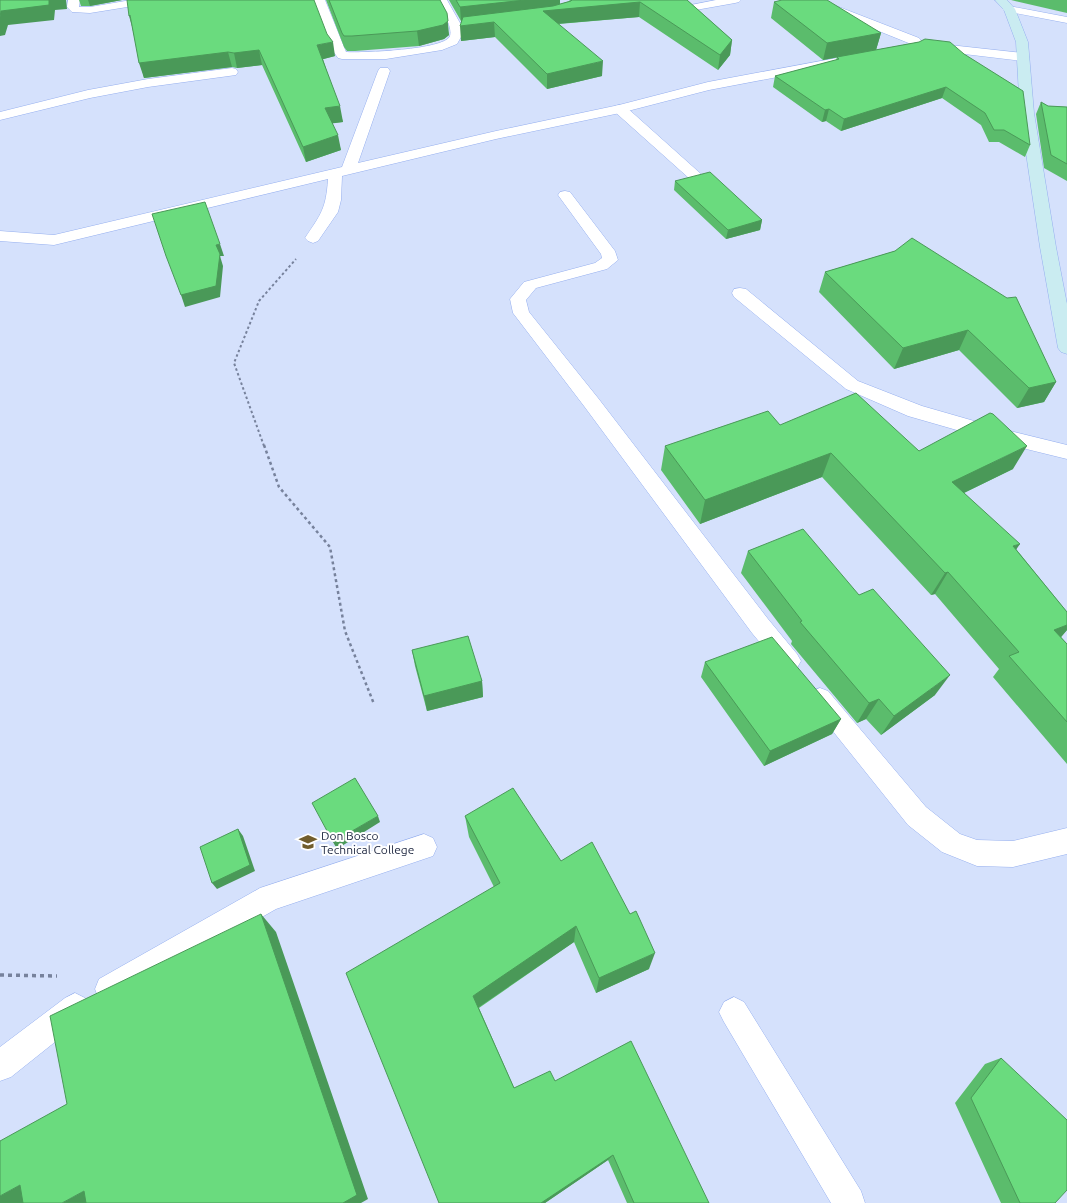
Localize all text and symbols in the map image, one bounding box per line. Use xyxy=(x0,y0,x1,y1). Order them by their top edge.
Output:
place label: Don Bosco Technical College xyxy=(321,829,414,856)
school or university icon: Don Bosco Technical College xyxy=(298,832,318,852)

